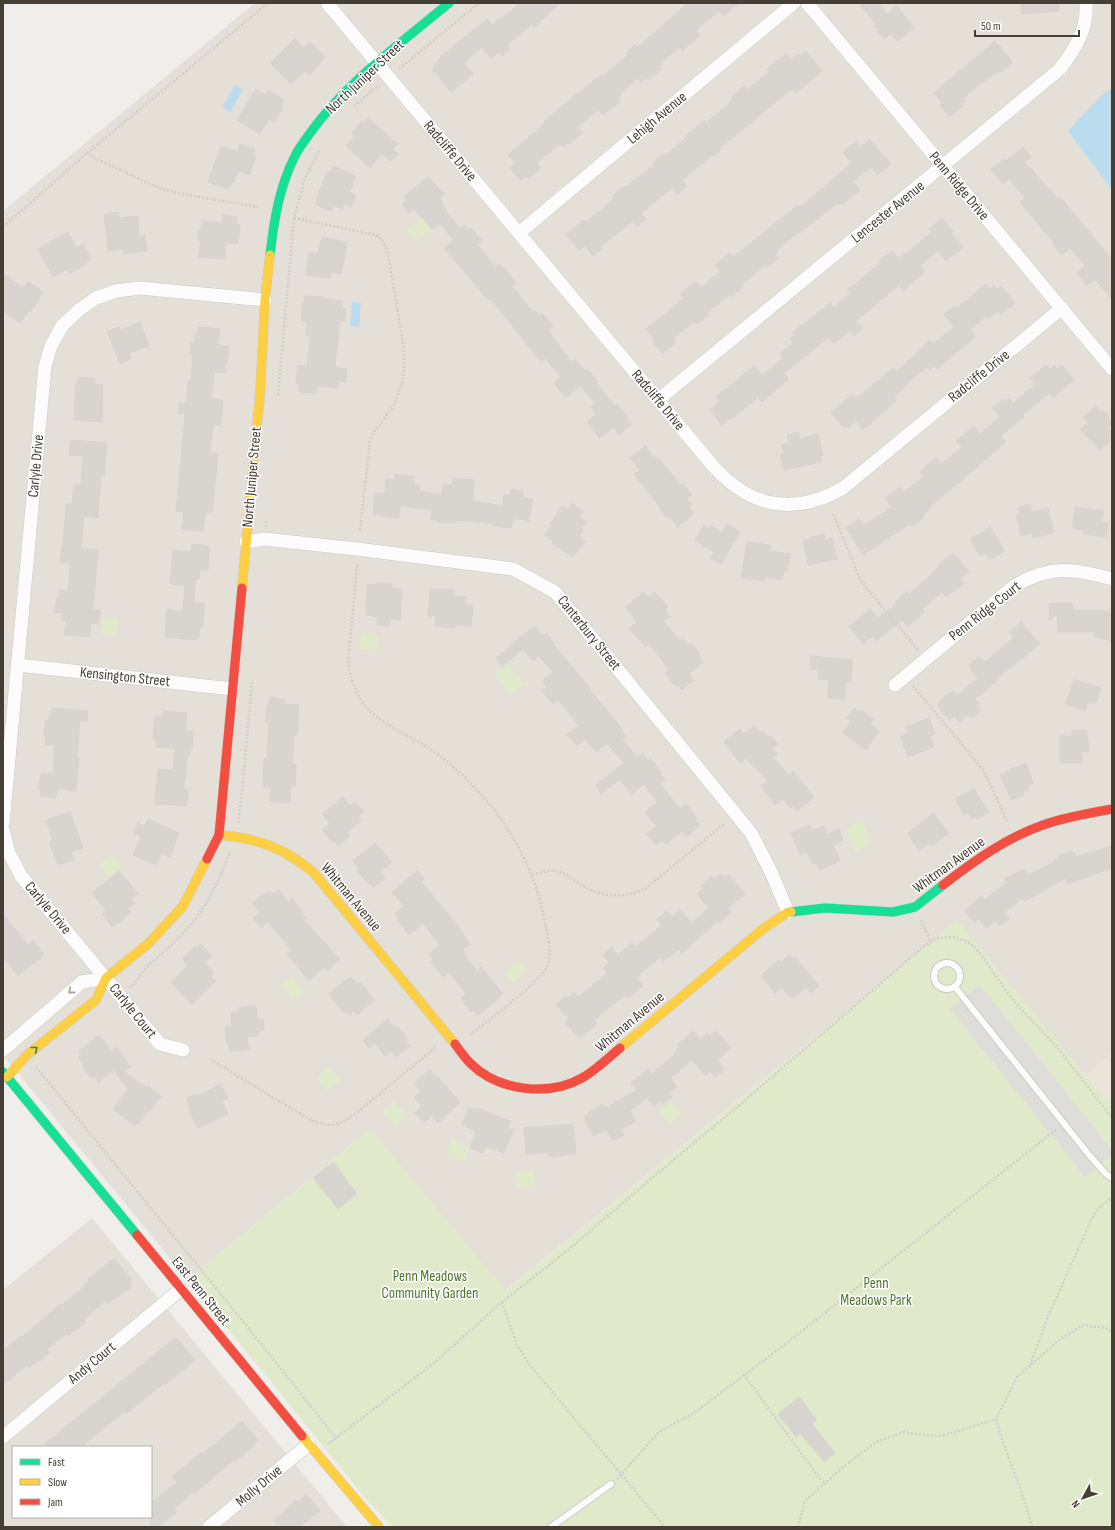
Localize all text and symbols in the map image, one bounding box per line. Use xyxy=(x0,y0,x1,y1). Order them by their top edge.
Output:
scale bar xyxy=(975,12,1079,38)
text: 50 m xyxy=(981,19,1001,34)
street label: North Juniper Street xyxy=(322,35,409,118)
street label: Lehigh Avenue xyxy=(623,88,691,148)
street label: Radcliffe Drive xyxy=(419,117,481,185)
street label: Penn Ridge Drive xyxy=(925,148,993,224)
street label: Lencester Avenue xyxy=(847,177,929,247)
street label: Radcliffe Drive xyxy=(944,345,1014,407)
street label: Radcliffe Drive xyxy=(627,366,689,434)
street label: North Juniper Street xyxy=(238,426,266,528)
street label: Carlyle Drive xyxy=(24,434,48,498)
street label: Penn Ridge Court xyxy=(945,577,1025,645)
street label: Canterbury Street xyxy=(553,592,625,675)
street label: Kensington Street xyxy=(79,663,171,691)
street label: Whitman Avenue xyxy=(909,832,989,898)
street label: Whitman Avenue xyxy=(317,859,385,935)
street label: Carlyle Drive xyxy=(20,878,76,938)
street label: Carlyle Court xyxy=(105,980,161,1043)
one-way arrow xyxy=(68,987,76,994)
street label: Whitman Avenue xyxy=(592,988,668,1056)
one-way arrow xyxy=(30,1047,37,1054)
street label: East Penn Street xyxy=(167,1253,235,1330)
park label: Penn Meadows Community Garden xyxy=(382,1267,478,1303)
park label: Penn Meadows Park xyxy=(840,1274,912,1310)
street label: Andy Court xyxy=(64,1337,120,1389)
legend xyxy=(12,1446,152,1518)
text: Fast xyxy=(48,1455,65,1470)
street label: Molly Drive xyxy=(232,1461,286,1511)
text: Slow xyxy=(48,1475,67,1490)
north arrow xyxy=(1063,1478,1103,1518)
text: Jam xyxy=(47,1495,63,1510)
text: N xyxy=(1069,1498,1083,1511)

